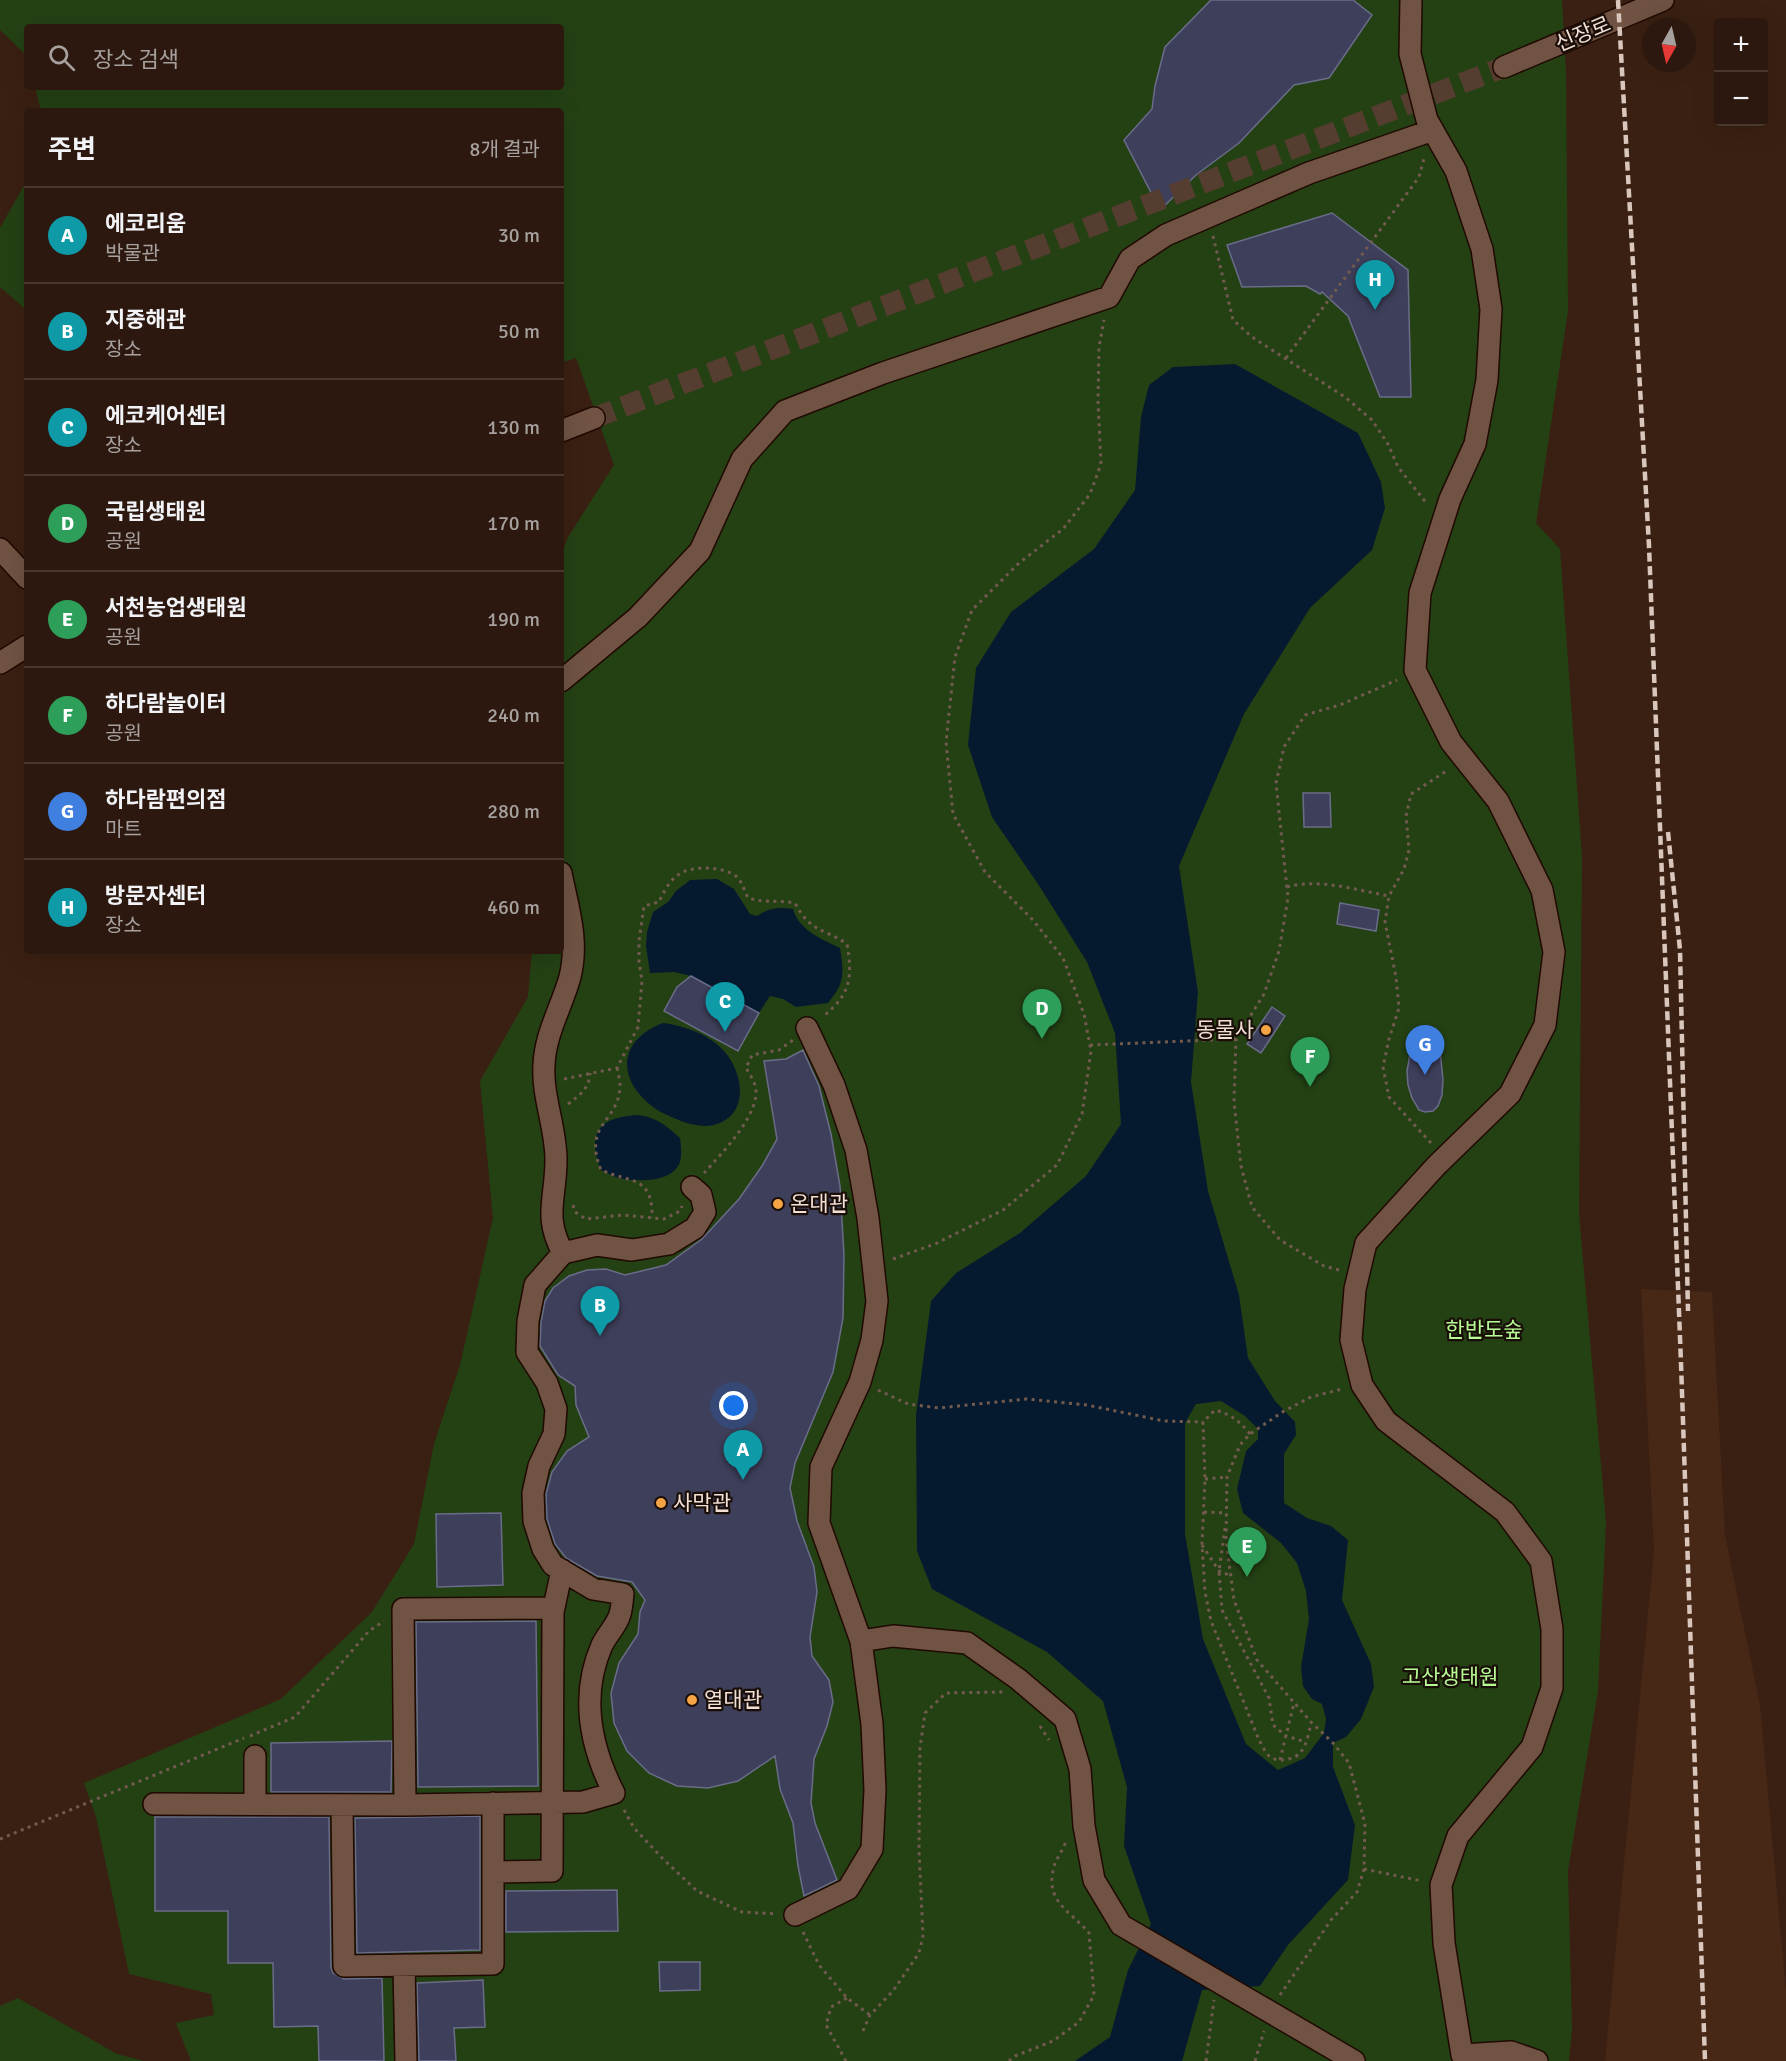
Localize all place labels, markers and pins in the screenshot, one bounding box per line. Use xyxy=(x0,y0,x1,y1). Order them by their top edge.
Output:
pin: H xyxy=(1356,260,1394,310)
pin: C xyxy=(706,982,744,1032)
pin: D xyxy=(1022,990,1062,1039)
place label: 동물사 xyxy=(1196,1017,1254,1043)
marker: 동물사 xyxy=(1259,1023,1273,1037)
pin: G xyxy=(1406,1026,1444,1075)
pin: F xyxy=(1290,1038,1330,1087)
place label: 온대관 xyxy=(790,1191,848,1217)
marker: 온대관 xyxy=(771,1197,785,1211)
pin: B xyxy=(580,1286,620,1336)
pin: A xyxy=(724,1430,762,1480)
place label: 사막관 xyxy=(673,1490,731,1516)
marker: 사막관 xyxy=(654,1496,668,1510)
pin: E xyxy=(1228,1528,1266,1577)
place label: 열대관 xyxy=(704,1687,762,1713)
marker: 열대관 xyxy=(685,1693,699,1707)

